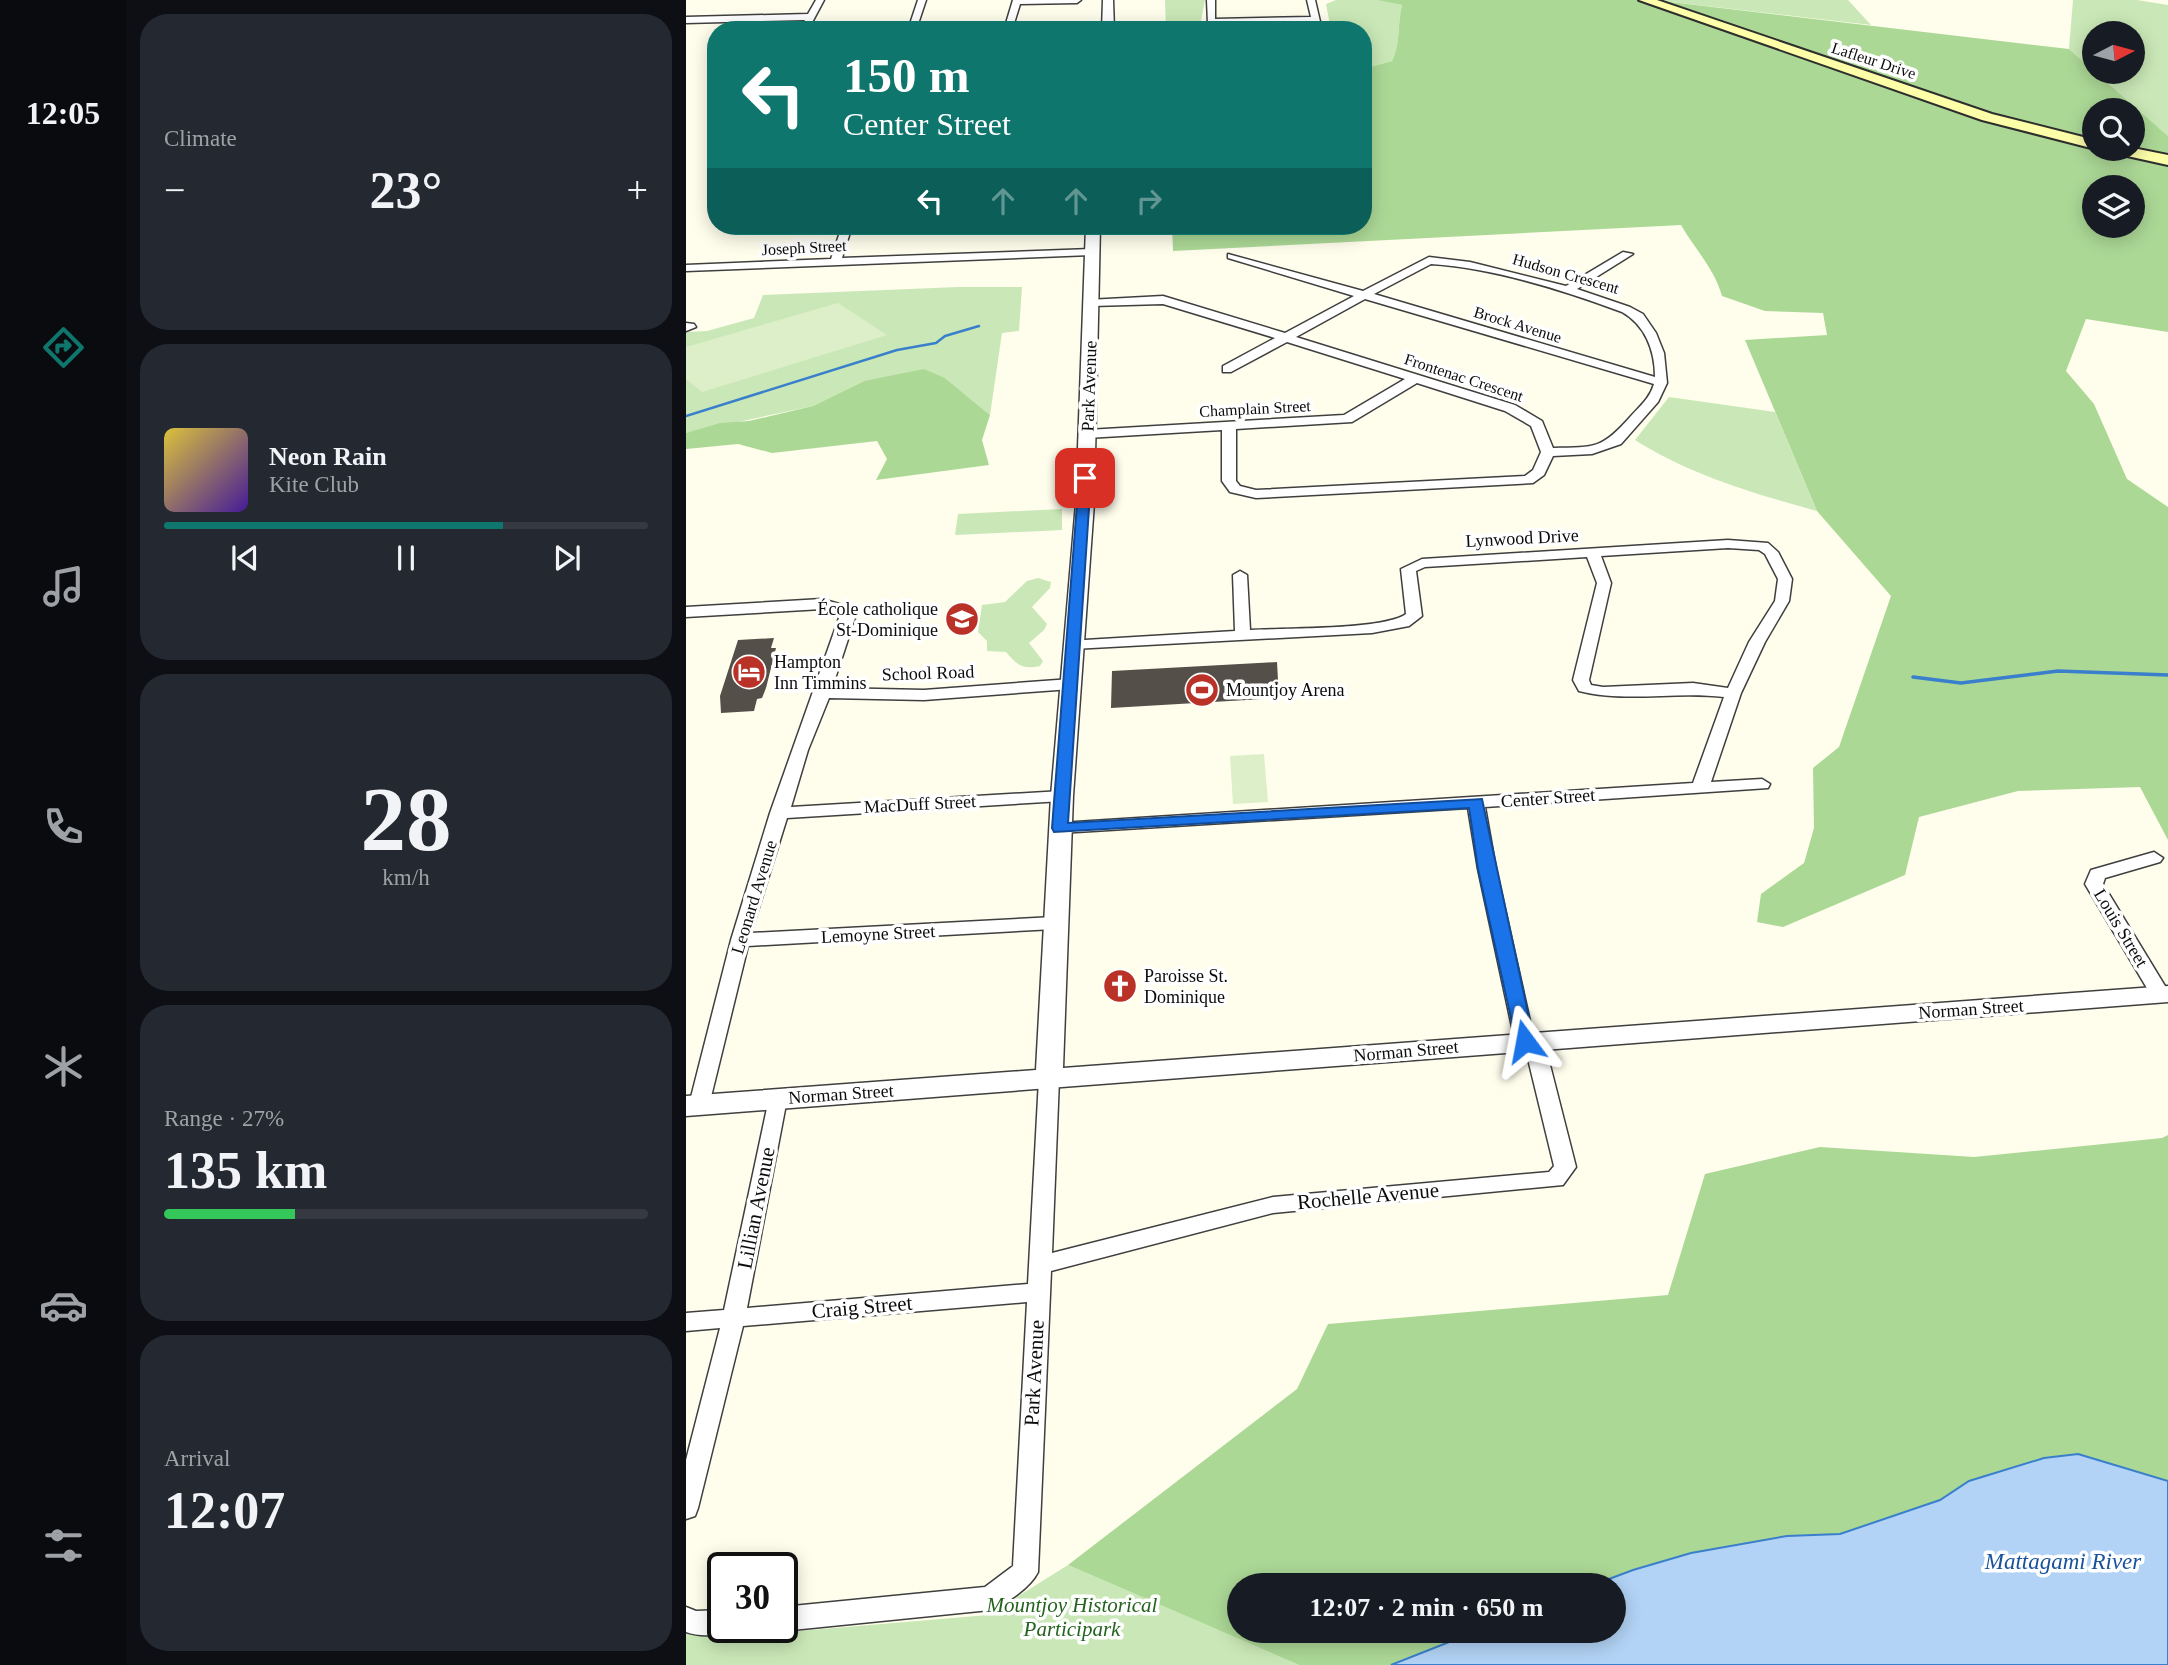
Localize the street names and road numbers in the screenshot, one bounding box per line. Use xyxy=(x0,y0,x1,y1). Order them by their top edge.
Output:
street label: Lafleur Drive xyxy=(1830,39,1918,82)
street label: Joseph Street xyxy=(761,237,847,259)
street label: Hudson Crescent xyxy=(1511,250,1621,297)
street label: Brock Avenue xyxy=(1472,303,1564,346)
street label: Park Avenue xyxy=(1077,340,1101,432)
street label: Frontenac Crescent xyxy=(1402,350,1526,405)
street label: Champlain Street xyxy=(1199,397,1312,421)
street label: Lynwood Drive xyxy=(1465,525,1579,551)
street label: School Road xyxy=(881,661,975,685)
street label: Center Street xyxy=(1500,785,1596,811)
street label: MacDuff Street xyxy=(863,791,977,817)
street label: Leonard Avenue xyxy=(727,838,781,956)
street label: Louis Street xyxy=(2090,885,2152,971)
street label: Lemoyne Street xyxy=(820,921,936,947)
street label: Norman Street xyxy=(1918,995,2024,1023)
street label: Norman Street xyxy=(1353,1036,1459,1066)
street label: Norman Street xyxy=(788,1080,894,1108)
street label: Lillian Avenue xyxy=(732,1145,780,1271)
street label: Rochelle Avenue xyxy=(1296,1178,1440,1214)
street label: Craig Street xyxy=(811,1291,913,1323)
street label: Park Avenue xyxy=(1019,1319,1049,1427)

